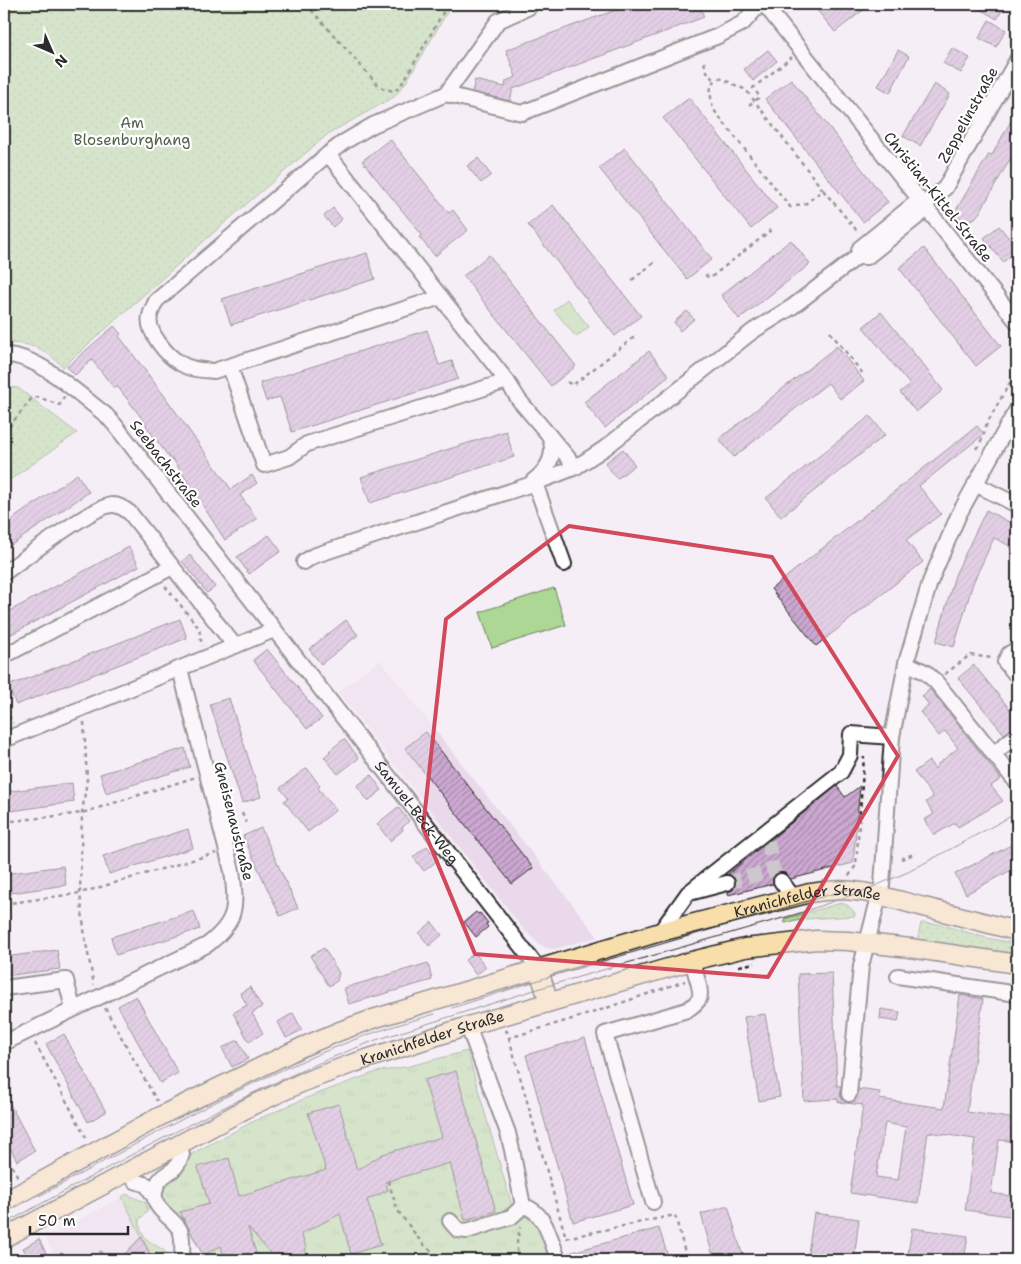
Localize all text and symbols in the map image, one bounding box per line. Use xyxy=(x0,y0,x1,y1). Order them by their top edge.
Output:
north arrow xyxy=(28,28,78,78)
text: N xyxy=(51,51,71,71)
street label: Zeppelinstraße xyxy=(933,63,1003,167)
park label: Am Blosenburghang xyxy=(74,113,190,150)
street label: Christian-Kittel-Straße xyxy=(879,127,997,267)
street label: Seebachstraße xyxy=(125,416,207,512)
street label: Samuel-Beck-Weg xyxy=(370,756,464,869)
street label: Gneisenaustraße xyxy=(210,759,258,883)
street label: Kranichfelder Straße xyxy=(732,880,883,922)
street label: Kranichfelder Straße xyxy=(358,1006,507,1070)
scale bar xyxy=(30,1204,128,1236)
text: 50 m xyxy=(38,1211,76,1231)

